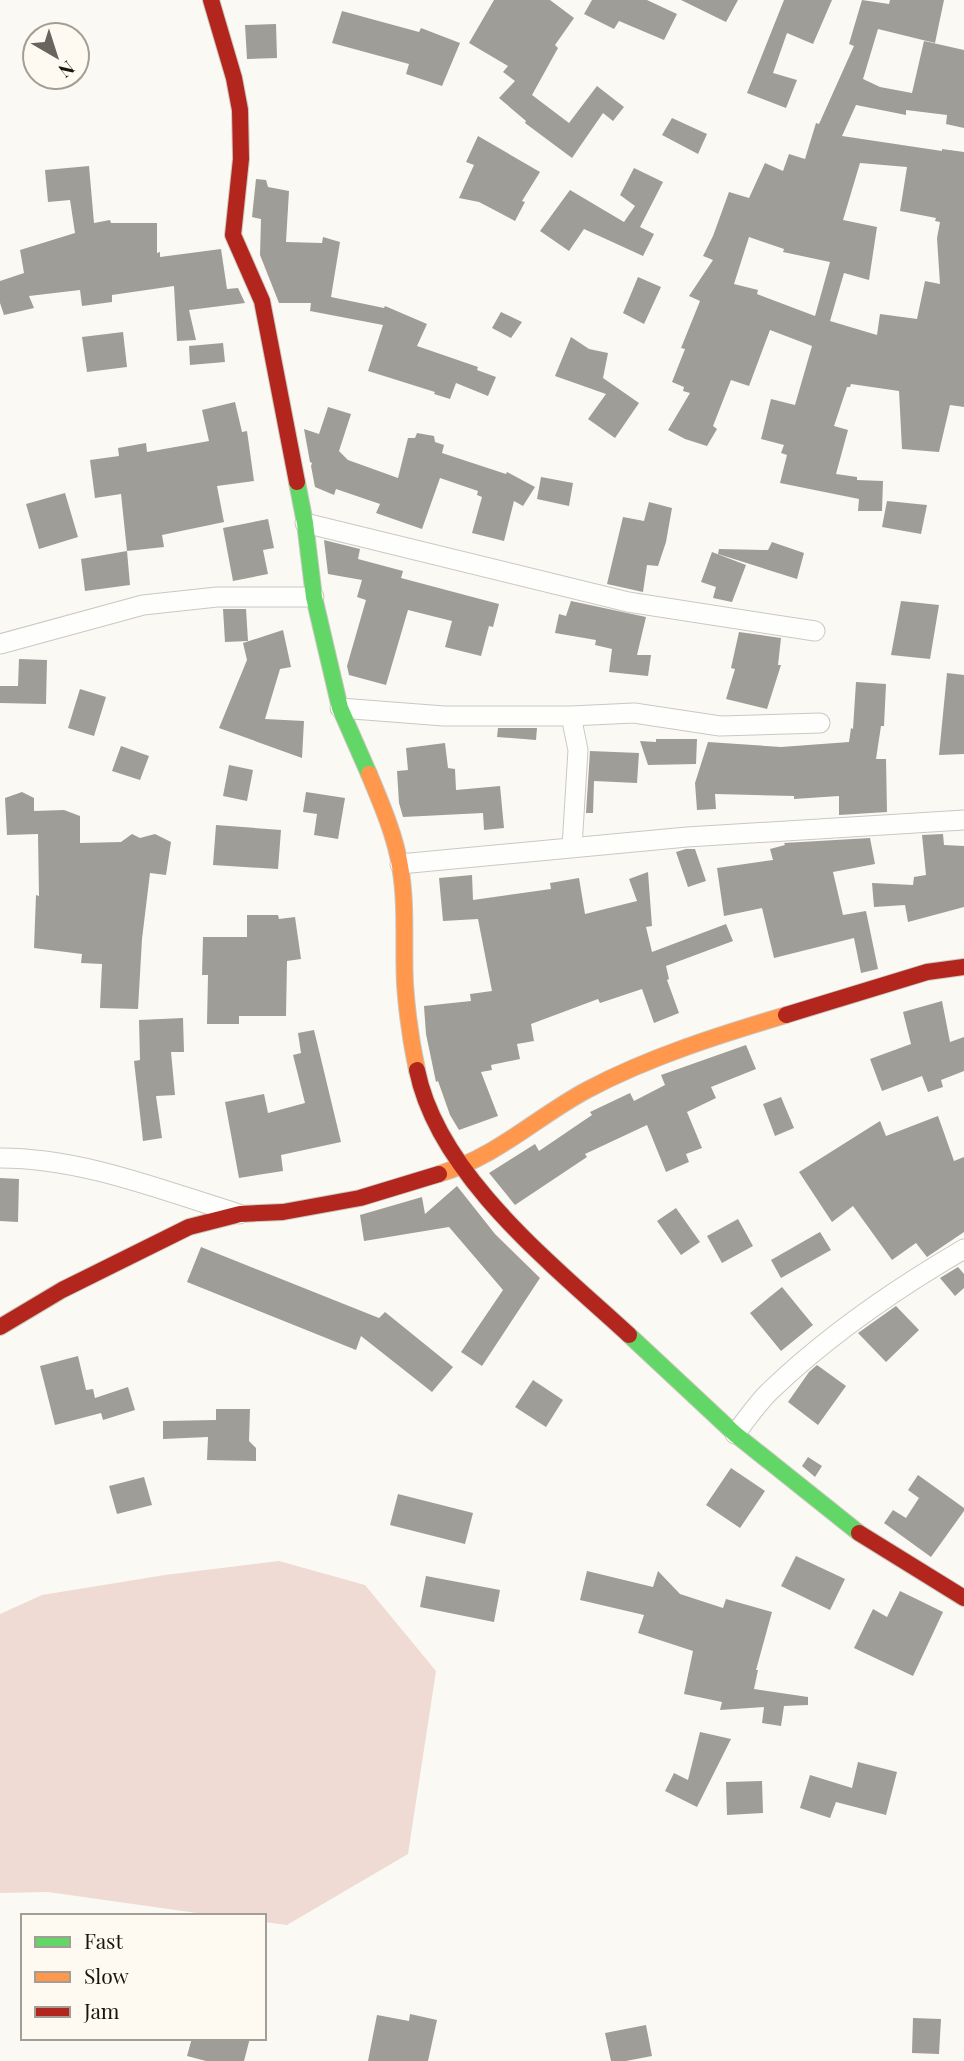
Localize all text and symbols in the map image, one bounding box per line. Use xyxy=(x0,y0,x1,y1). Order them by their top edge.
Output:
north arrow xyxy=(21,21,91,91)
text: N xyxy=(54,56,81,85)
legend xyxy=(21,1914,266,2040)
text: Fast xyxy=(84,1926,123,1954)
text: Slow xyxy=(84,1961,129,1989)
text: Jam xyxy=(83,1996,120,2024)

